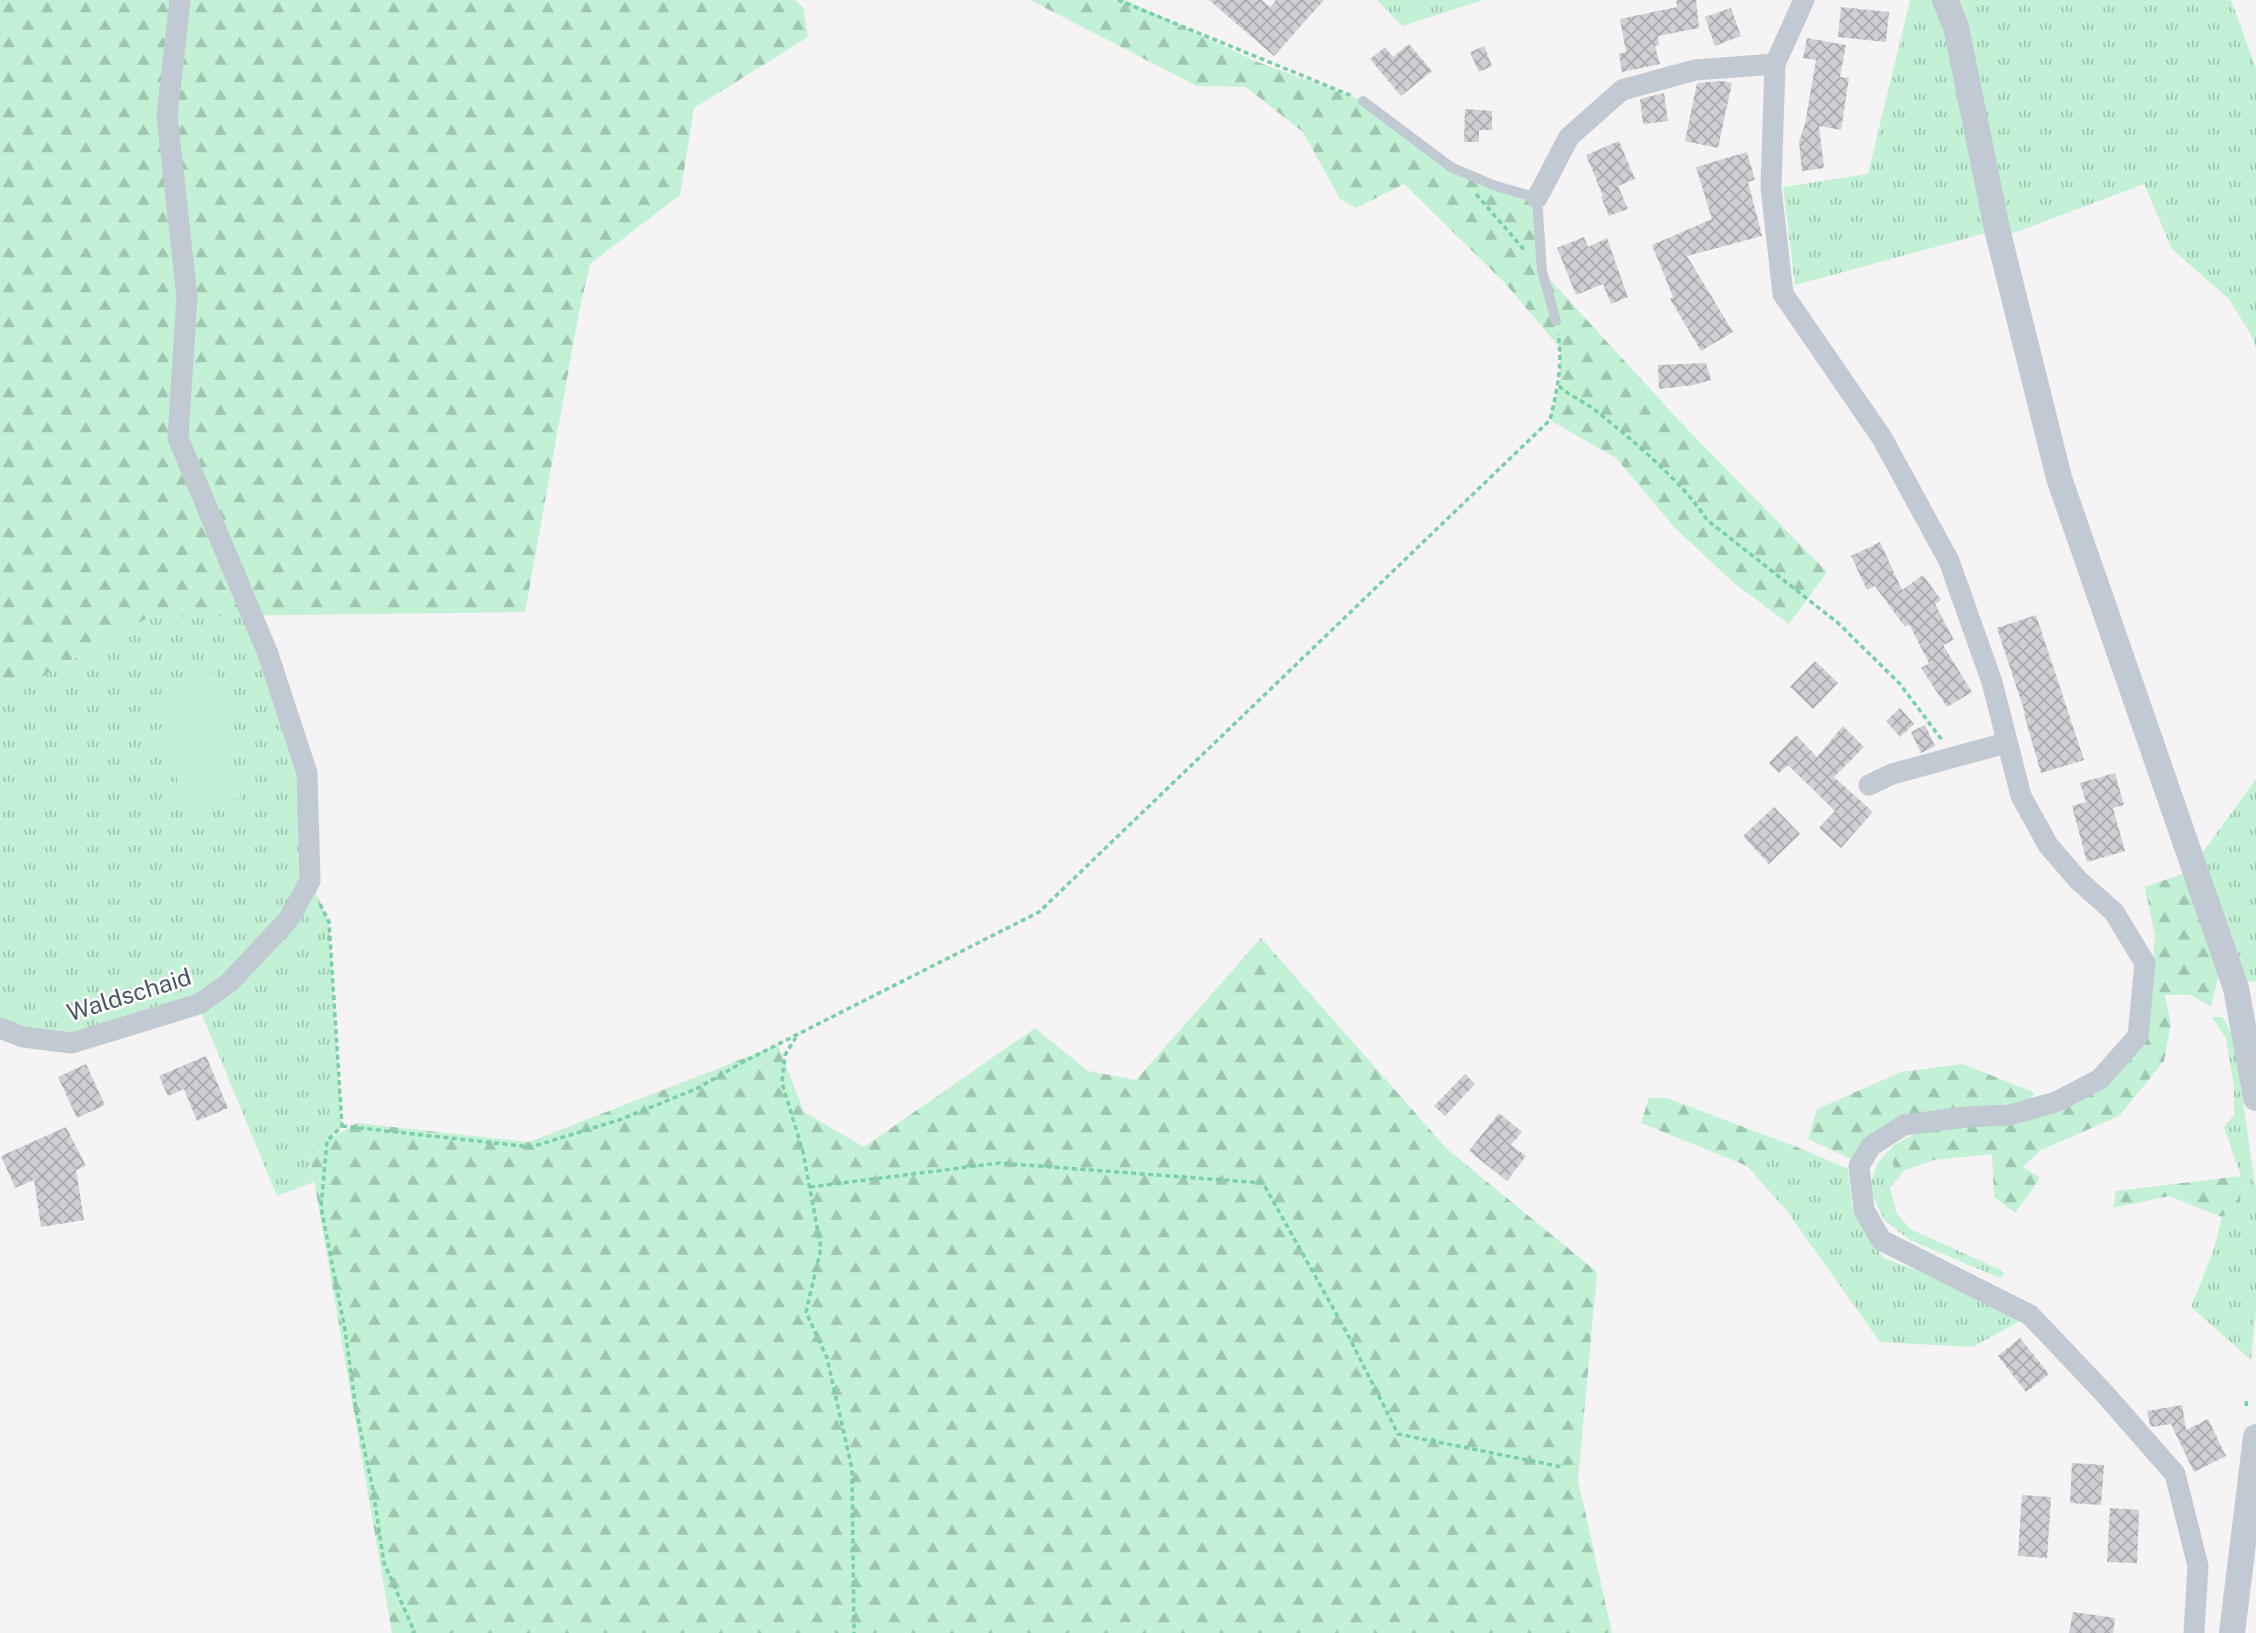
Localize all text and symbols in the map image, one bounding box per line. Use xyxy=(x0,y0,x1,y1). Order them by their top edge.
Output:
street label: Waldschaid xyxy=(63,962,195,1026)

